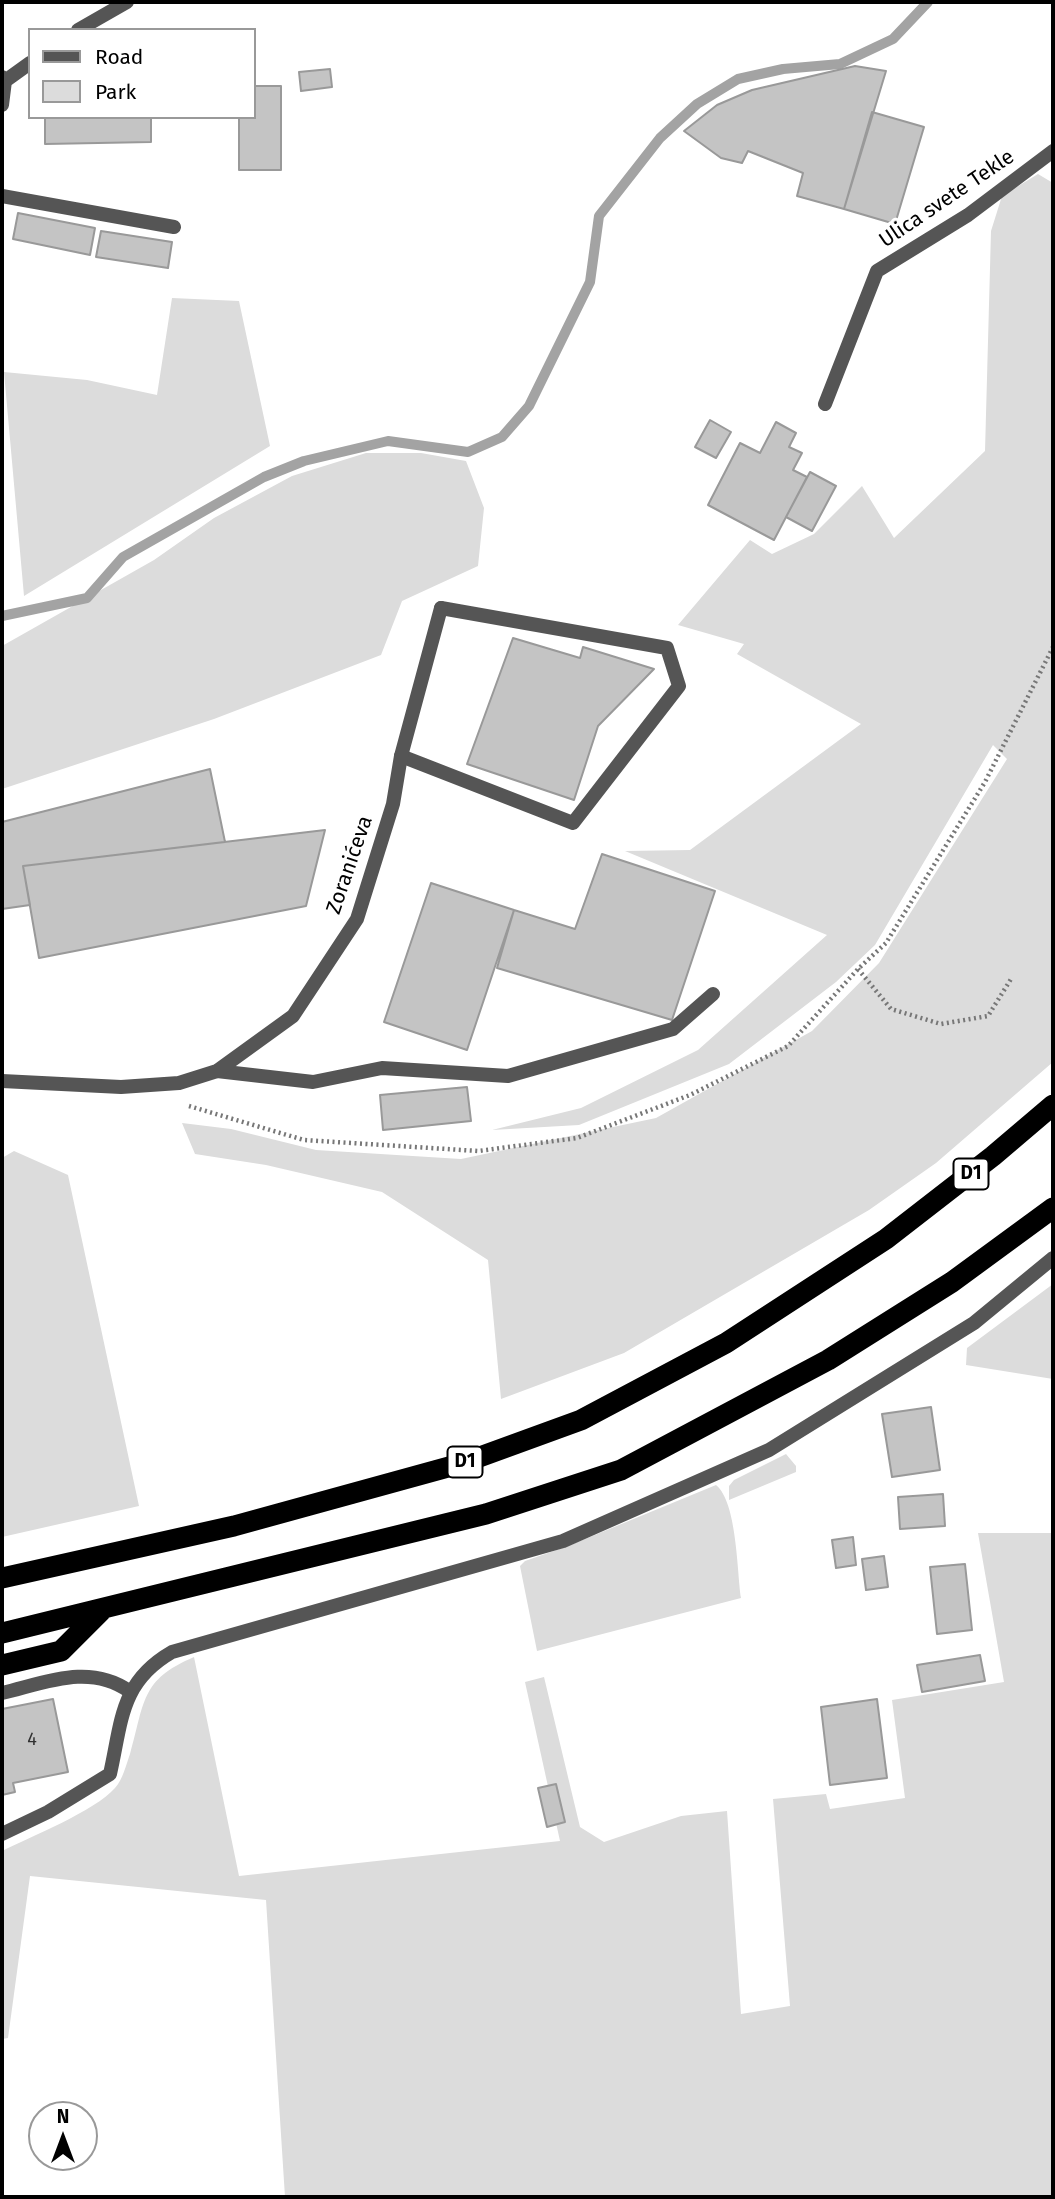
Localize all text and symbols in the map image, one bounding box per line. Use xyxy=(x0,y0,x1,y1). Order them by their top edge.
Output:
legend xyxy=(28,28,256,119)
text: Road xyxy=(95,44,143,70)
text: Park xyxy=(95,79,136,105)
street label: Ulica svete Tekle xyxy=(875,144,1019,254)
street label: Zoranićeva xyxy=(321,813,379,917)
road number: D1 xyxy=(954,1158,988,1190)
road number: D1 xyxy=(448,1446,482,1478)
house number: 4 xyxy=(27,1729,37,1751)
north arrow xyxy=(28,2101,98,2171)
text: N xyxy=(57,2105,69,2128)

